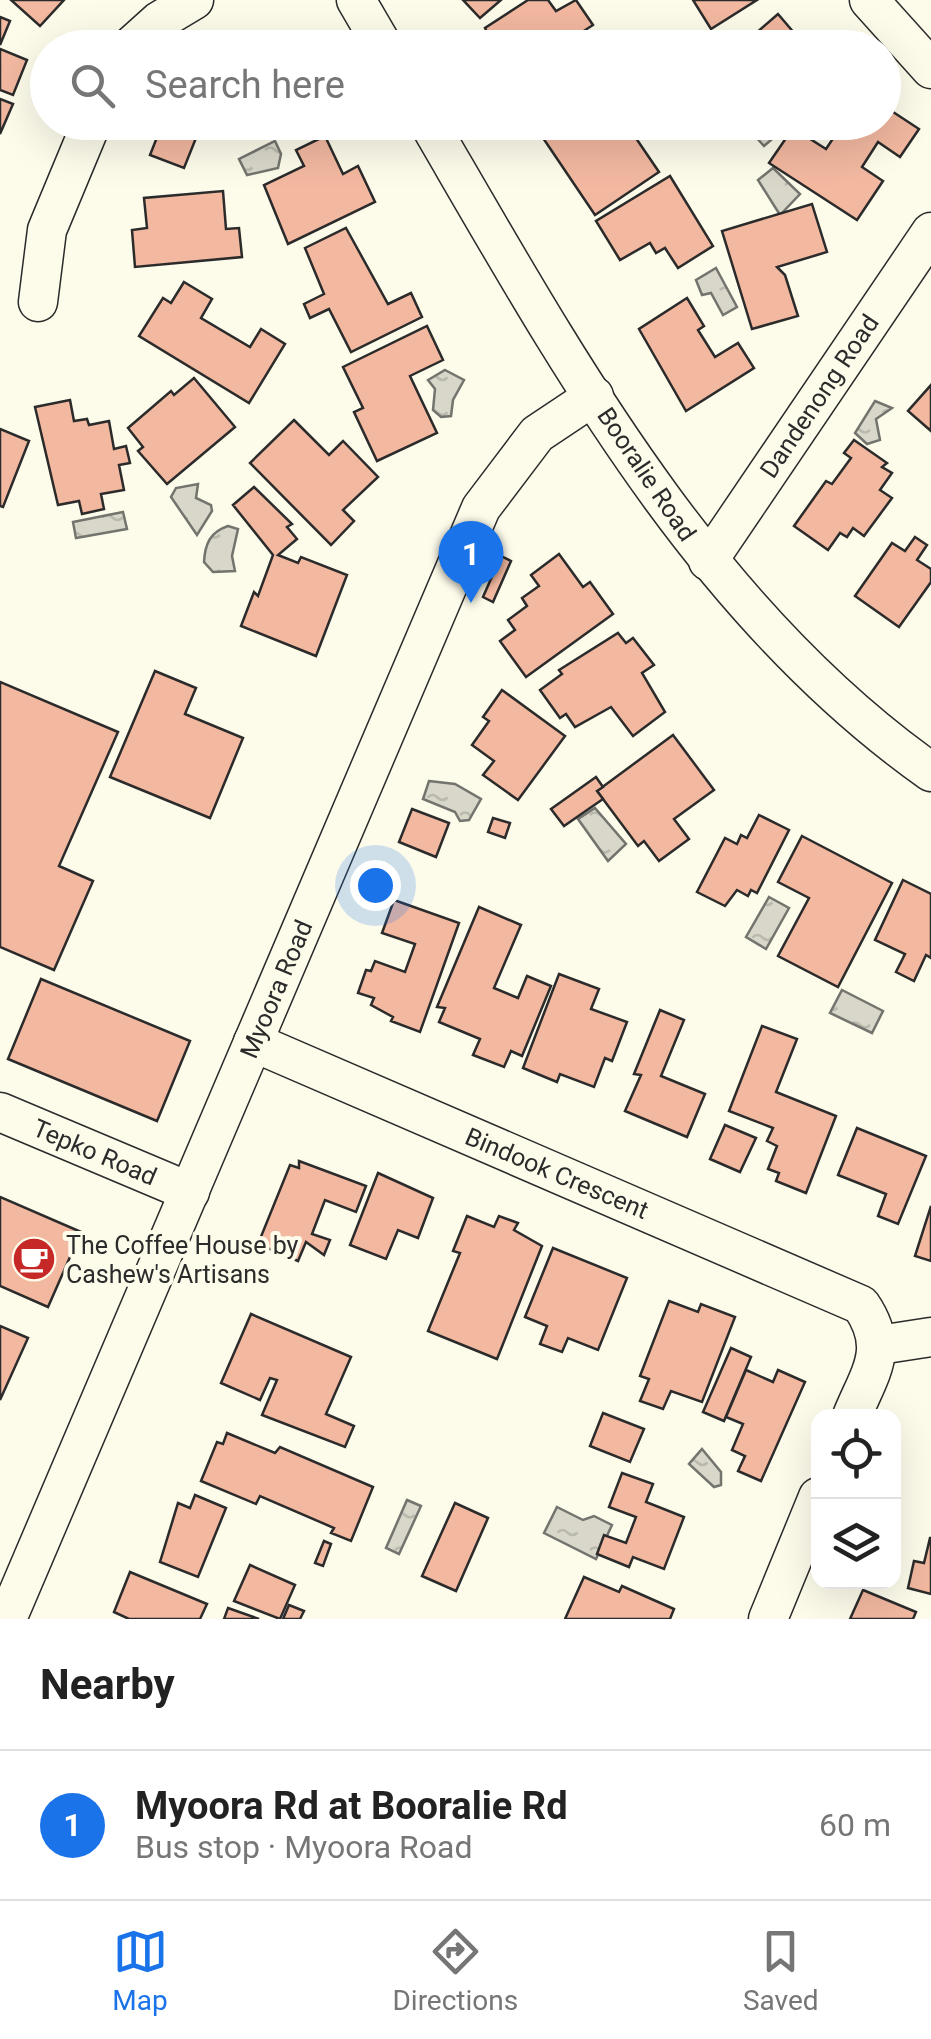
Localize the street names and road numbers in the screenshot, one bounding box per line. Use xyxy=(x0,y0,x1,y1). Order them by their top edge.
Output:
street label: Dandenong Road xyxy=(754,309,885,483)
street label: Booralie Road xyxy=(591,402,702,546)
street label: Myoora Road xyxy=(234,916,319,1063)
street label: Tepko Road xyxy=(29,1113,161,1191)
street label: Bindook Crescent xyxy=(461,1122,653,1225)

